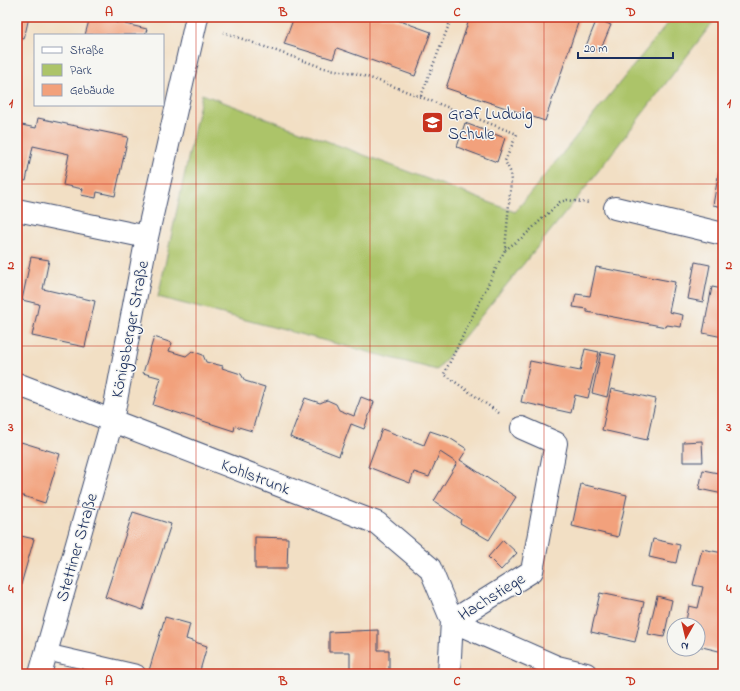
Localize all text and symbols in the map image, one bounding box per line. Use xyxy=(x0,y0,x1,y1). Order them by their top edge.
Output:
text: A xyxy=(105,3,113,22)
text: B xyxy=(278,3,288,22)
text: C xyxy=(453,3,461,22)
text: D xyxy=(625,3,636,22)
legend xyxy=(34,34,164,106)
scale bar xyxy=(578,34,673,60)
text: 20 m xyxy=(584,40,607,58)
text: Straße xyxy=(70,42,104,60)
text: Park xyxy=(70,62,92,80)
text: Gebäude xyxy=(70,82,115,100)
text: 1 xyxy=(9,94,14,113)
text: 1 xyxy=(727,94,732,113)
place label: Graf Ludwig Schule xyxy=(448,102,533,147)
school or university icon: Graf Ludwig Schule xyxy=(420,110,446,136)
text: 2 xyxy=(7,256,15,275)
text: 2 xyxy=(725,256,733,275)
street label: Königsberger Straße xyxy=(105,258,158,400)
text: 3 xyxy=(7,418,14,437)
text: 3 xyxy=(725,418,732,437)
street label: Kohlstrunk xyxy=(217,453,294,502)
street label: Stettiner Straße xyxy=(50,490,105,605)
street label: Hachstiege xyxy=(453,567,532,629)
text: 4 xyxy=(7,580,14,599)
text: 4 xyxy=(725,580,732,599)
north arrow xyxy=(666,617,706,657)
text: N xyxy=(680,637,690,654)
text: A xyxy=(105,672,113,691)
text: B xyxy=(278,672,288,691)
text: C xyxy=(453,672,461,691)
text: D xyxy=(625,672,636,691)

